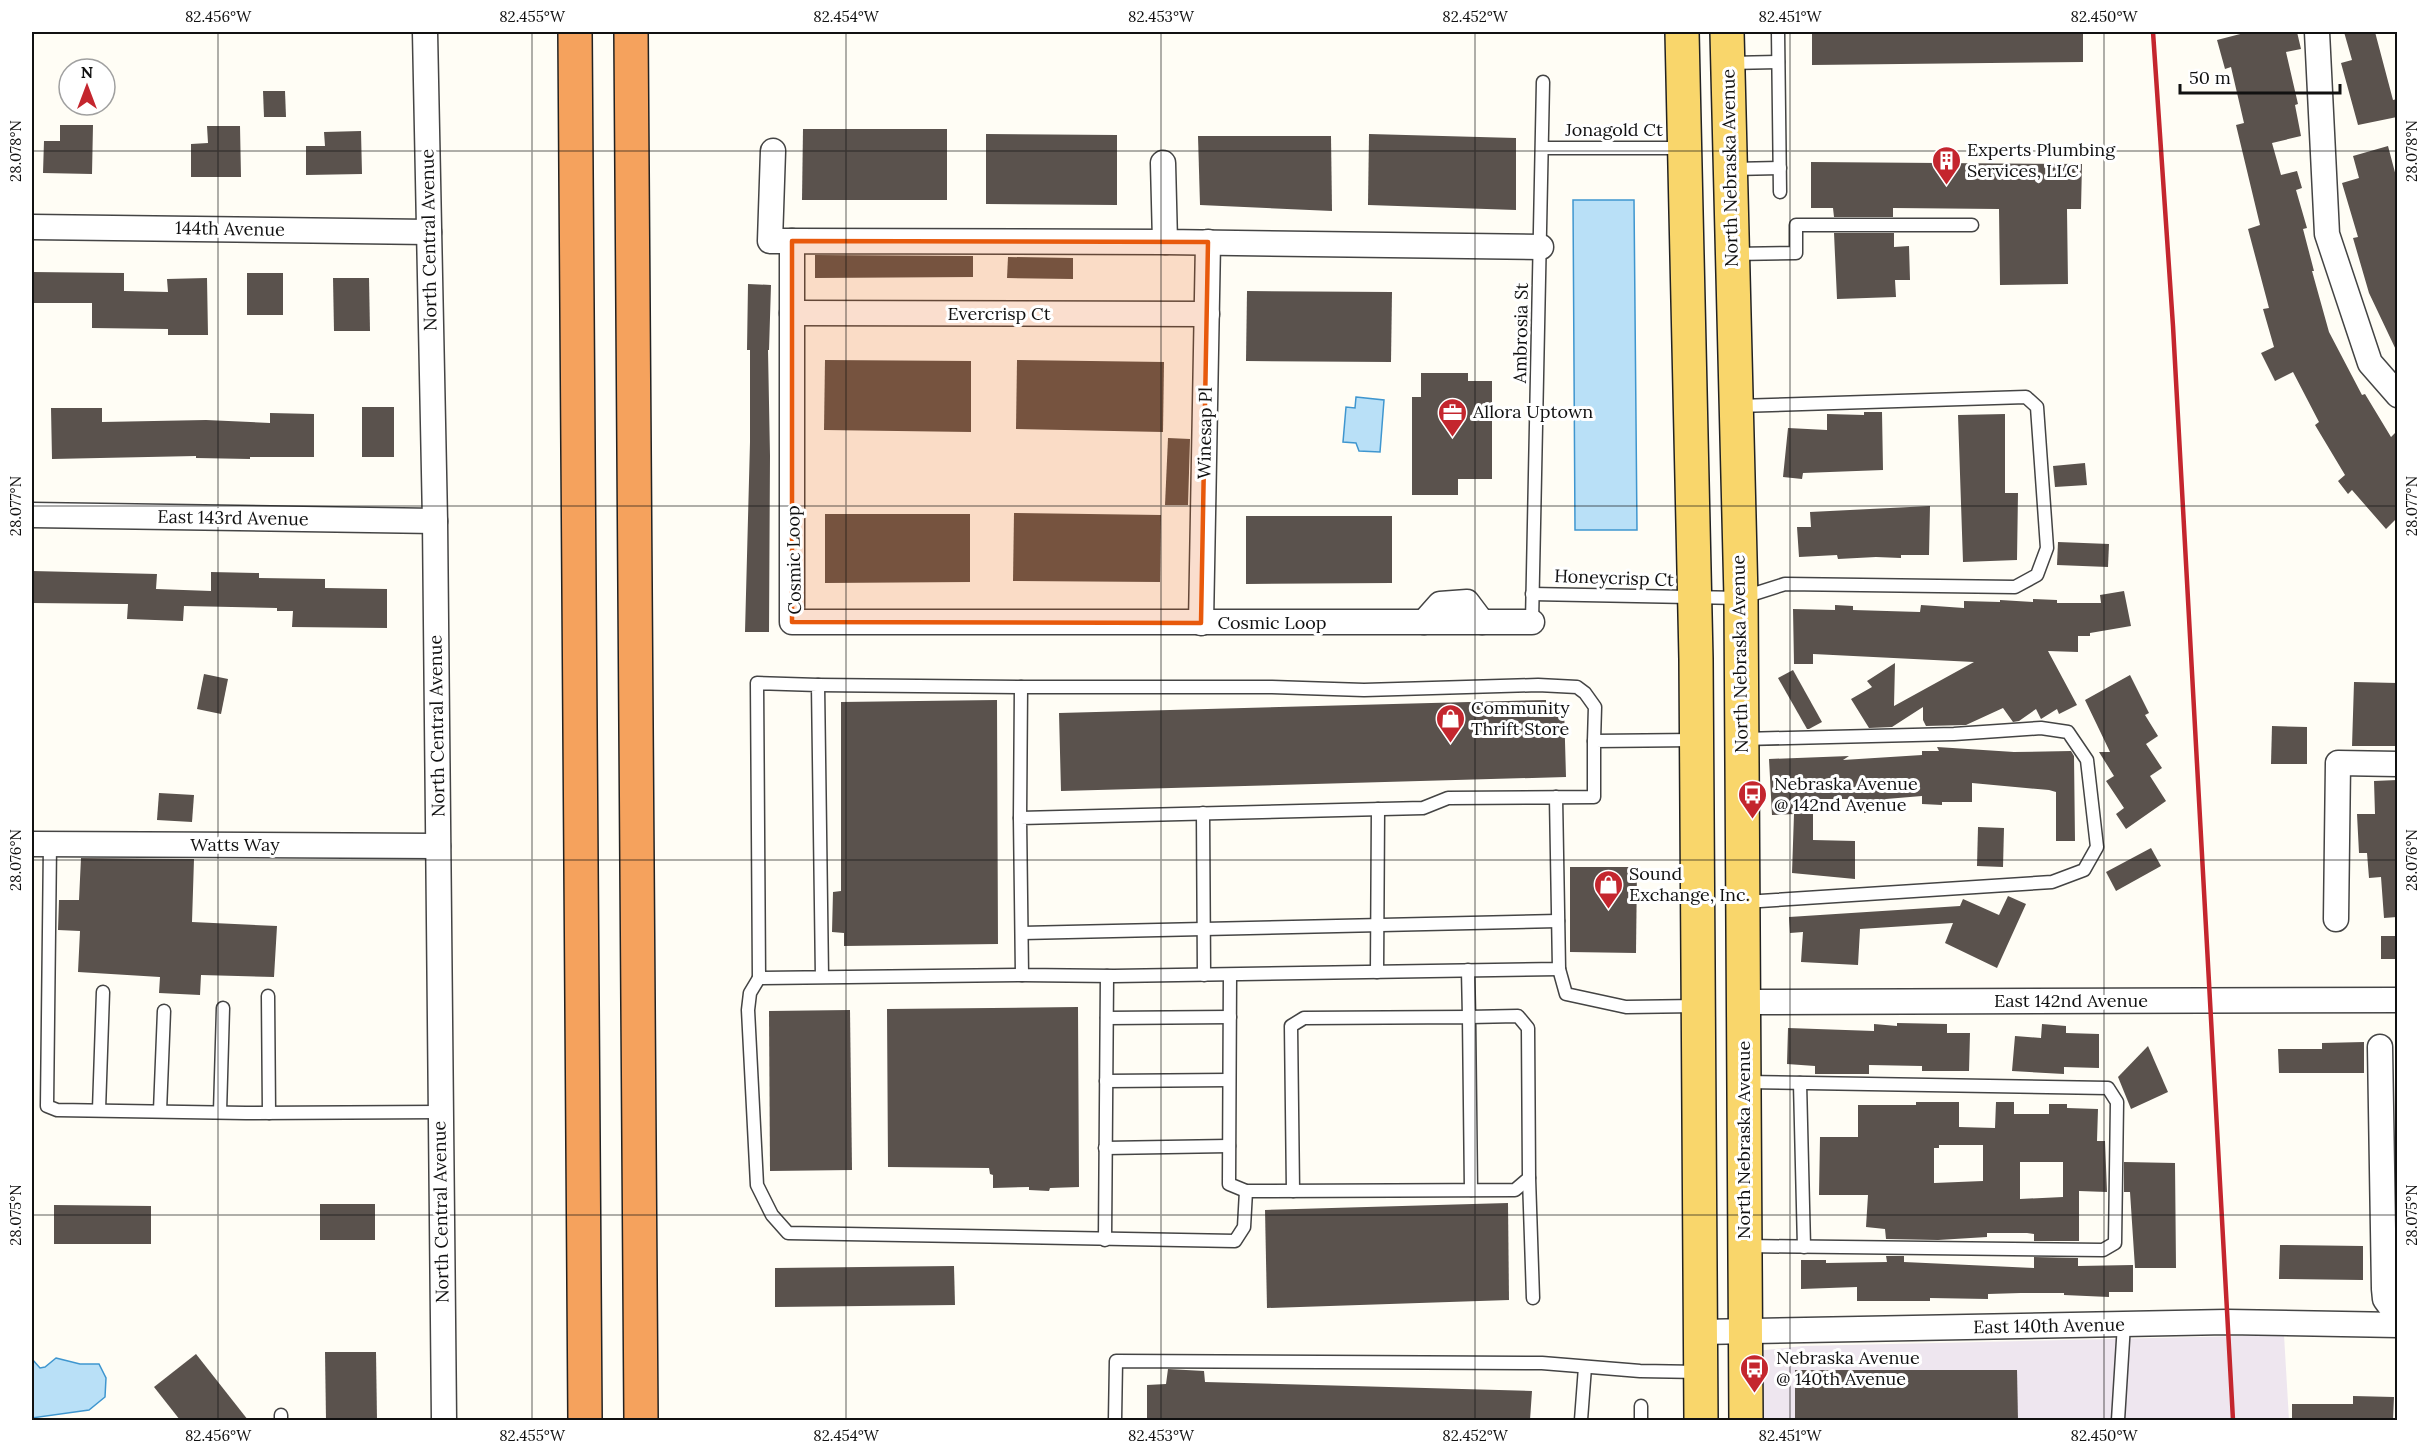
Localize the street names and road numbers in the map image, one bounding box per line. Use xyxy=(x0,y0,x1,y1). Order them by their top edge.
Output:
street label: North Nebraska Avenue xyxy=(1716,68,1743,267)
street label: Jonagold Ct xyxy=(1564,118,1663,141)
street label: North Central Avenue xyxy=(415,148,442,331)
street label: 144th Avenue xyxy=(175,216,285,241)
street label: Ambrosia St xyxy=(1508,282,1533,384)
street label: Evercrisp Ct xyxy=(947,302,1051,325)
street label: Winesap Pl xyxy=(1192,387,1217,479)
street label: East 143rd Avenue xyxy=(157,505,309,530)
street label: Cosmic Loop xyxy=(781,505,806,615)
street label: North Nebraska Avenue xyxy=(1726,554,1753,753)
street label: Honeycrisp Ct xyxy=(1554,564,1674,591)
street label: Cosmic Loop xyxy=(1217,611,1327,634)
street label: North Central Avenue xyxy=(423,634,450,817)
street label: Watts Way xyxy=(190,833,280,856)
street label: East 142nd Avenue xyxy=(1994,989,2148,1012)
street label: North Nebraska Avenue xyxy=(1732,1041,1755,1239)
street label: North Central Avenue xyxy=(427,1120,454,1303)
street label: East 140th Avenue xyxy=(1973,1313,2125,1338)

